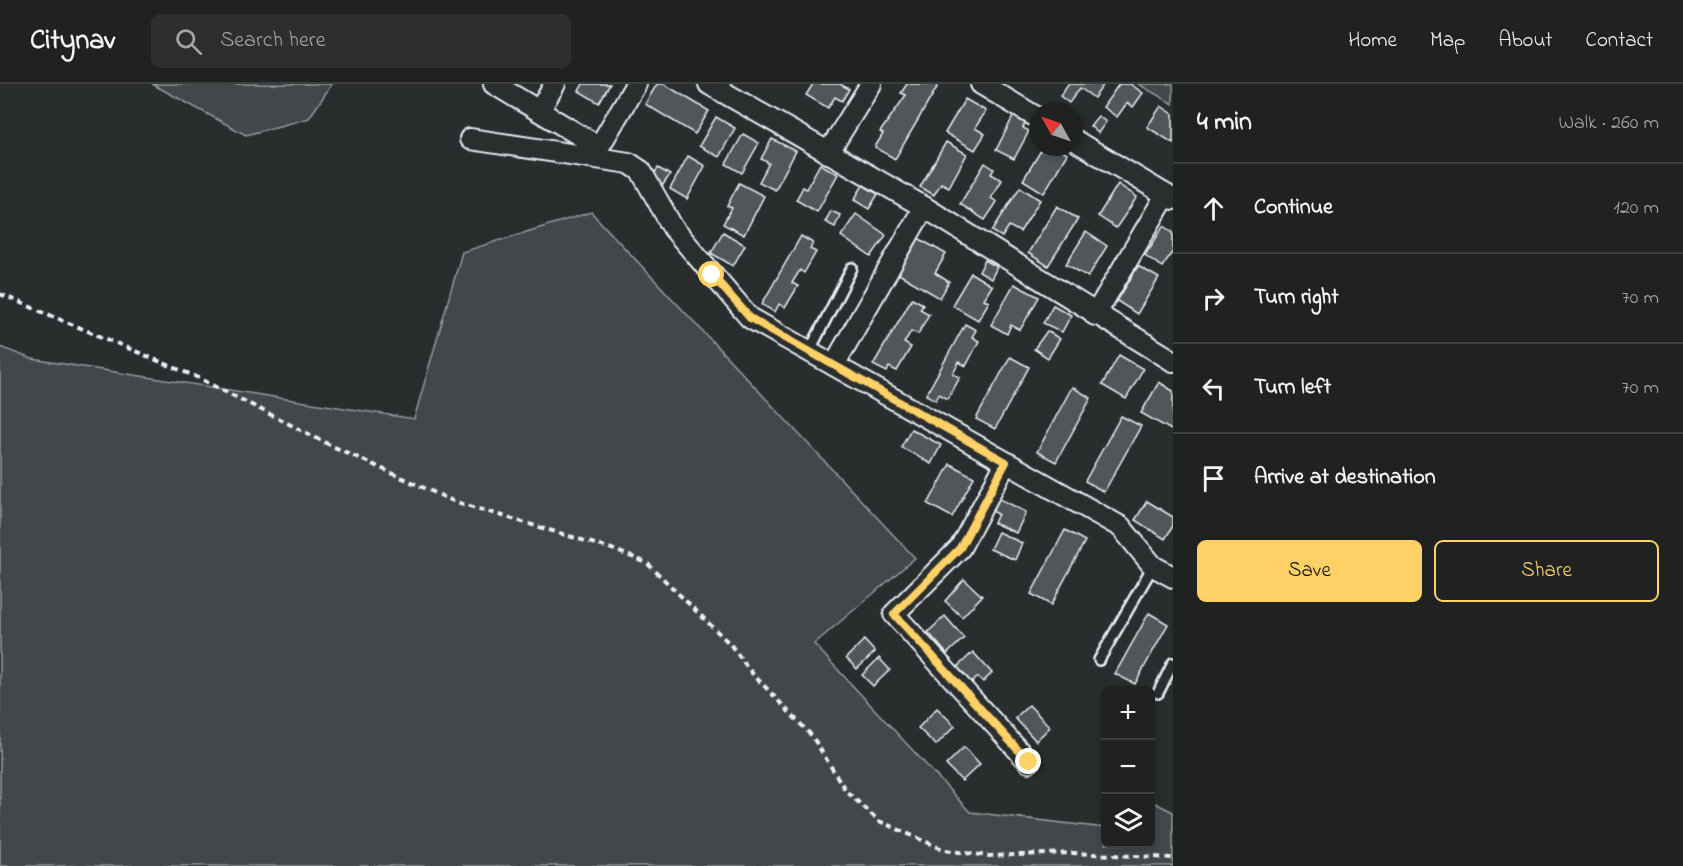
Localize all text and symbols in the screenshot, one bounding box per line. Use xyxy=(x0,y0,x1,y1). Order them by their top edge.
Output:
search box xyxy=(151,14,571,68)
text: Citynav xyxy=(30,21,115,62)
icon: search xyxy=(172,25,205,58)
text: Search here xyxy=(220,25,326,57)
text: Home xyxy=(1348,26,1397,56)
text: Map xyxy=(1430,26,1465,56)
text: About xyxy=(1498,26,1552,56)
text: Contact xyxy=(1585,26,1653,56)
north arrow xyxy=(1029,102,1083,156)
text: 4 min xyxy=(1197,104,1252,142)
text: Walk · 260 m xyxy=(1558,109,1659,138)
icon: ahead xyxy=(1197,192,1230,225)
text: Continue xyxy=(1254,192,1333,224)
text: 120 m xyxy=(1614,194,1659,223)
route start xyxy=(698,261,724,287)
icon: right xyxy=(1197,282,1230,315)
text: Turn right xyxy=(1254,282,1339,314)
text: 70 m xyxy=(1622,284,1659,313)
icon: left xyxy=(1197,372,1230,405)
text: Turn left xyxy=(1254,372,1331,404)
text: 70 m xyxy=(1622,374,1659,403)
icon: arrive xyxy=(1197,462,1230,495)
text: Arrive at destination xyxy=(1254,462,1436,494)
button: Save xyxy=(1197,540,1422,602)
button: Share xyxy=(1434,540,1659,602)
map controls xyxy=(1101,686,1155,848)
button: + xyxy=(1101,686,1155,740)
button: − xyxy=(1101,740,1155,794)
route end xyxy=(1015,748,1041,774)
button: layers xyxy=(1101,794,1155,848)

